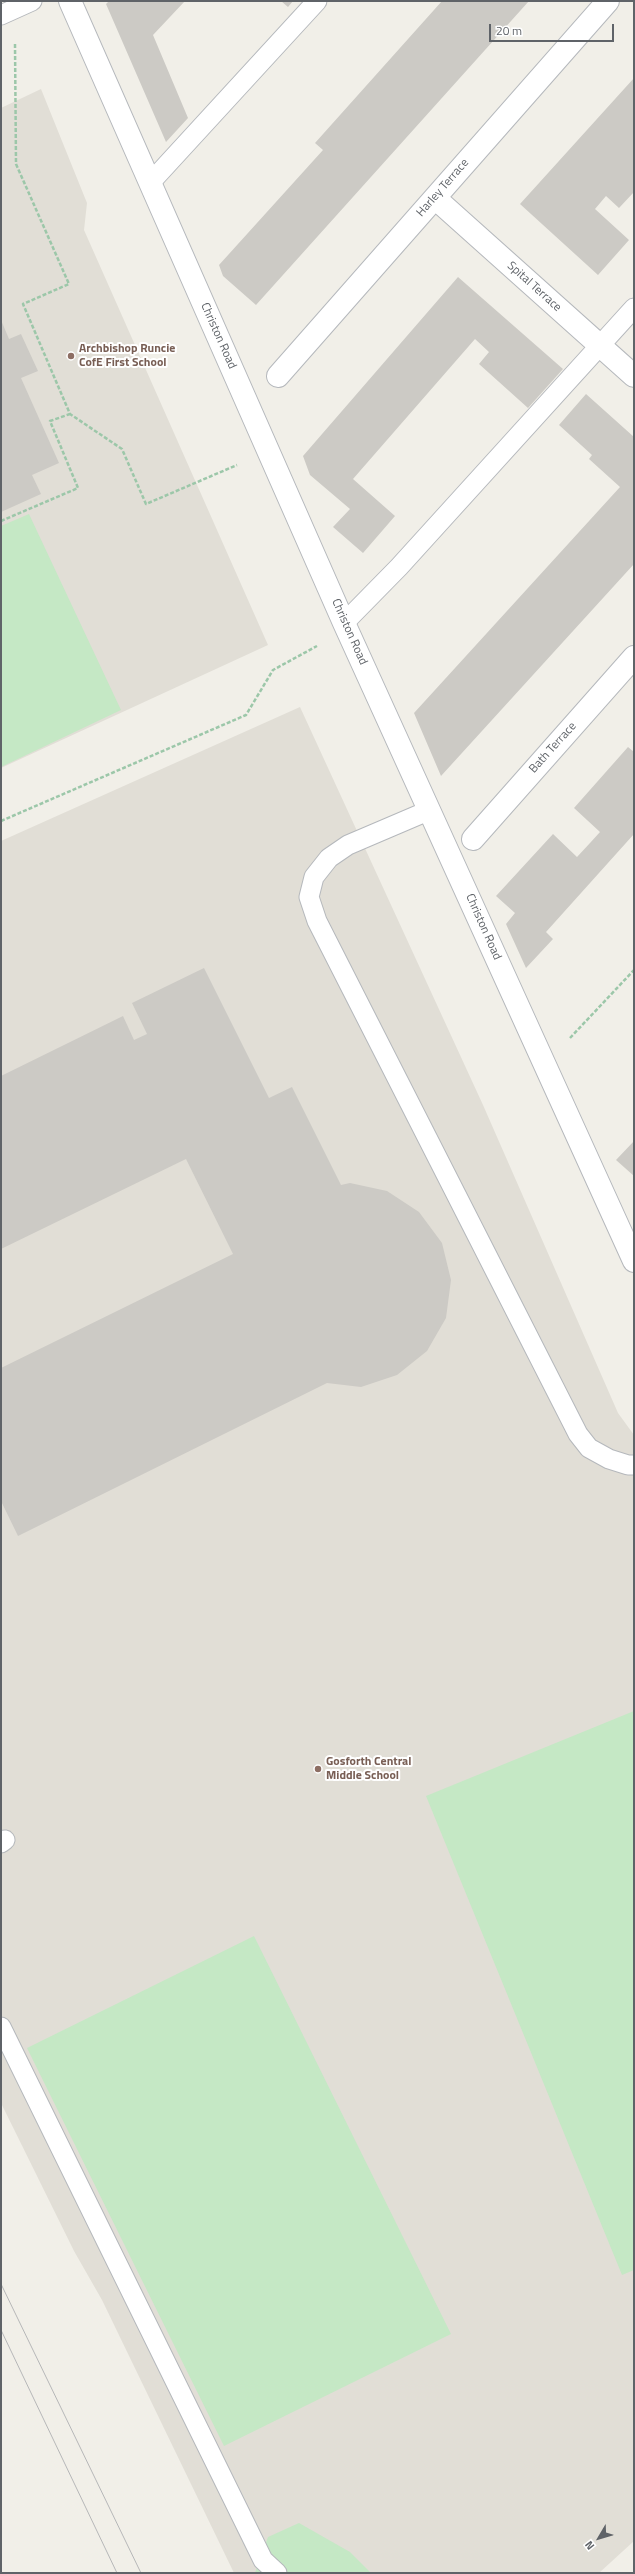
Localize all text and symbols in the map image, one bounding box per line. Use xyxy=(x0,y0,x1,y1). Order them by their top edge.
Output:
scale bar xyxy=(491,16,616,42)
text: 20 m xyxy=(496,21,522,40)
street label: Harley Terrace xyxy=(414,156,472,220)
street label: Spital Terrace xyxy=(504,259,564,315)
street label: Christon Road xyxy=(197,301,239,371)
place label: Archbishop Runcie CofE First School xyxy=(79,342,175,370)
marker: Archbishop Runcie CofE First School xyxy=(66,351,76,361)
street label: Christon Road xyxy=(328,597,370,667)
street label: Bath Terrace xyxy=(526,720,580,776)
street label: Christon Road xyxy=(462,892,504,962)
place label: Gosforth Central Middle School xyxy=(326,1755,411,1783)
marker: Gosforth Central Middle School xyxy=(313,1764,323,1774)
north arrow xyxy=(579,2518,619,2558)
text: N xyxy=(581,2537,598,2553)

